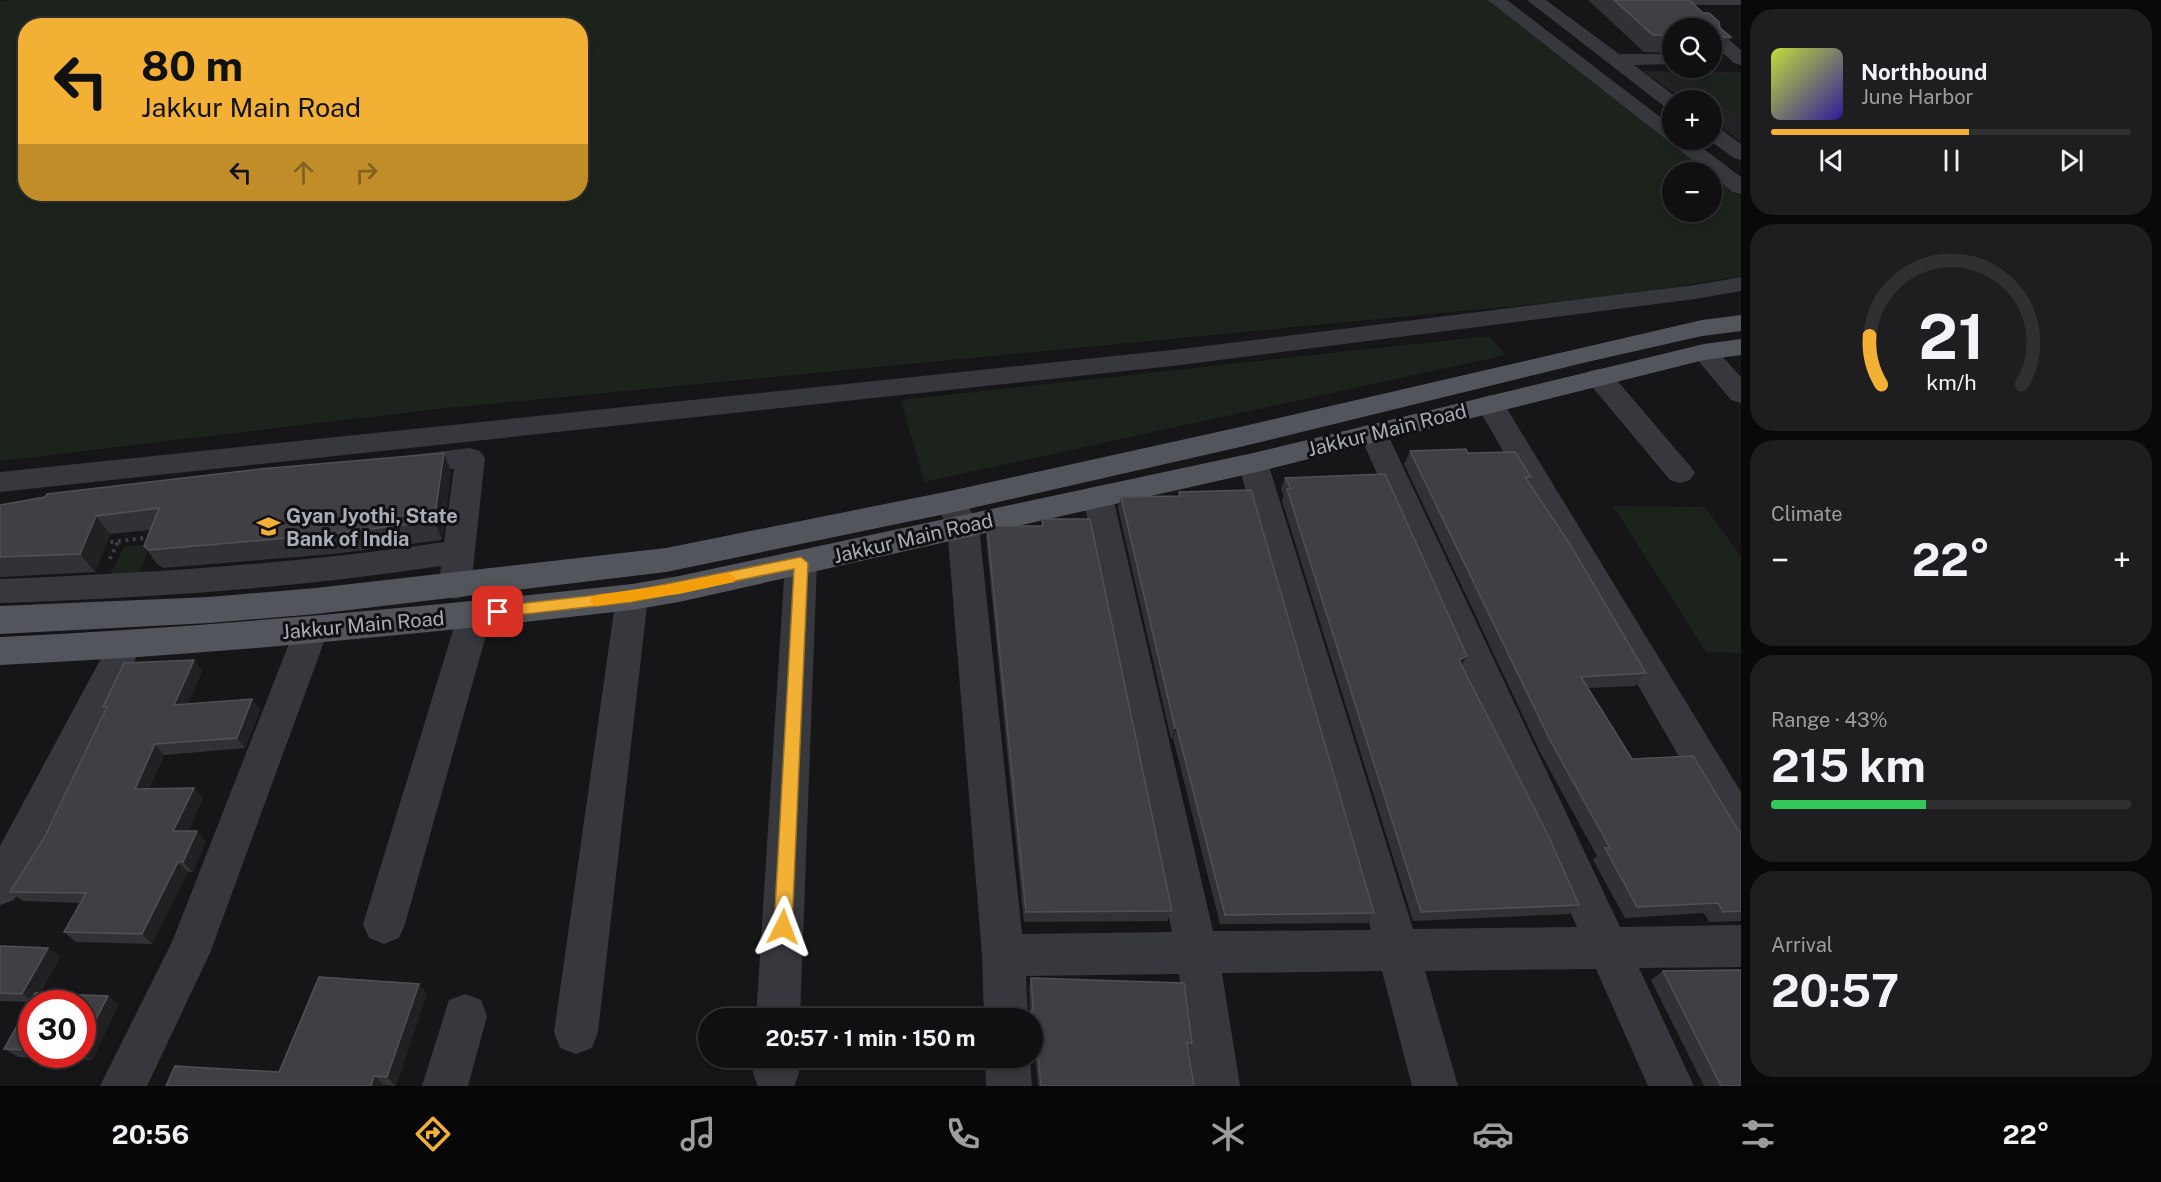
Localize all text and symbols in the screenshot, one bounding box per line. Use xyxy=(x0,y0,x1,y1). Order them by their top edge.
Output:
map controls xyxy=(1662,18,1722,222)
button: search xyxy=(1662,18,1722,78)
text: 80 m xyxy=(141,41,243,90)
icon: left xyxy=(42,42,120,120)
text: Northbound xyxy=(1861,59,1987,85)
text: June Harbor xyxy=(1861,85,1973,109)
button: + xyxy=(1662,90,1722,150)
text: Jakkur Main Road xyxy=(141,91,361,123)
icon: previous xyxy=(1815,144,1848,177)
icon: pause xyxy=(1935,144,1968,177)
icon: next xyxy=(2055,144,2088,177)
icon: left xyxy=(224,156,257,189)
icon: ahead xyxy=(287,156,320,189)
icon: right xyxy=(350,156,383,189)
button: − xyxy=(1662,162,1722,222)
text: 21 xyxy=(1918,300,1984,373)
text: km/h xyxy=(1926,370,1976,395)
street label: Jakkur Main Road xyxy=(1305,399,1469,461)
text: Climate xyxy=(1771,502,1843,526)
place label: Gyan Jyothi, State Bank of India xyxy=(286,504,458,551)
street label: Jakkur Main Road xyxy=(831,508,995,568)
school or university icon: Gyan Jyothi, State Bank of India xyxy=(255,514,281,540)
text: 22° xyxy=(1912,533,1990,586)
text: − xyxy=(1771,541,1789,579)
text: + xyxy=(2113,541,2131,579)
pin xyxy=(472,586,523,637)
icon: arrive xyxy=(481,595,514,628)
street label: Jakkur Main Road xyxy=(281,606,445,644)
text: Range · 43% xyxy=(1771,708,1888,732)
text: 215 km xyxy=(1771,739,1926,792)
position arrow xyxy=(751,895,815,959)
text: Arrival xyxy=(1771,933,1833,957)
text: 20:57 xyxy=(1771,964,1899,1017)
speed limit sign: 30 xyxy=(18,990,96,1068)
text: 20:57 · 1 min · 150 m xyxy=(766,1025,975,1051)
icon: directions xyxy=(412,1113,454,1155)
icon: music xyxy=(677,1113,719,1155)
icon: phone xyxy=(942,1113,984,1155)
icon: climate xyxy=(1207,1113,1249,1155)
icon: car xyxy=(1472,1113,1514,1155)
icon: filters xyxy=(1737,1113,1779,1155)
text: 20:56 xyxy=(112,1118,189,1150)
text: 22° xyxy=(2002,1118,2049,1150)

